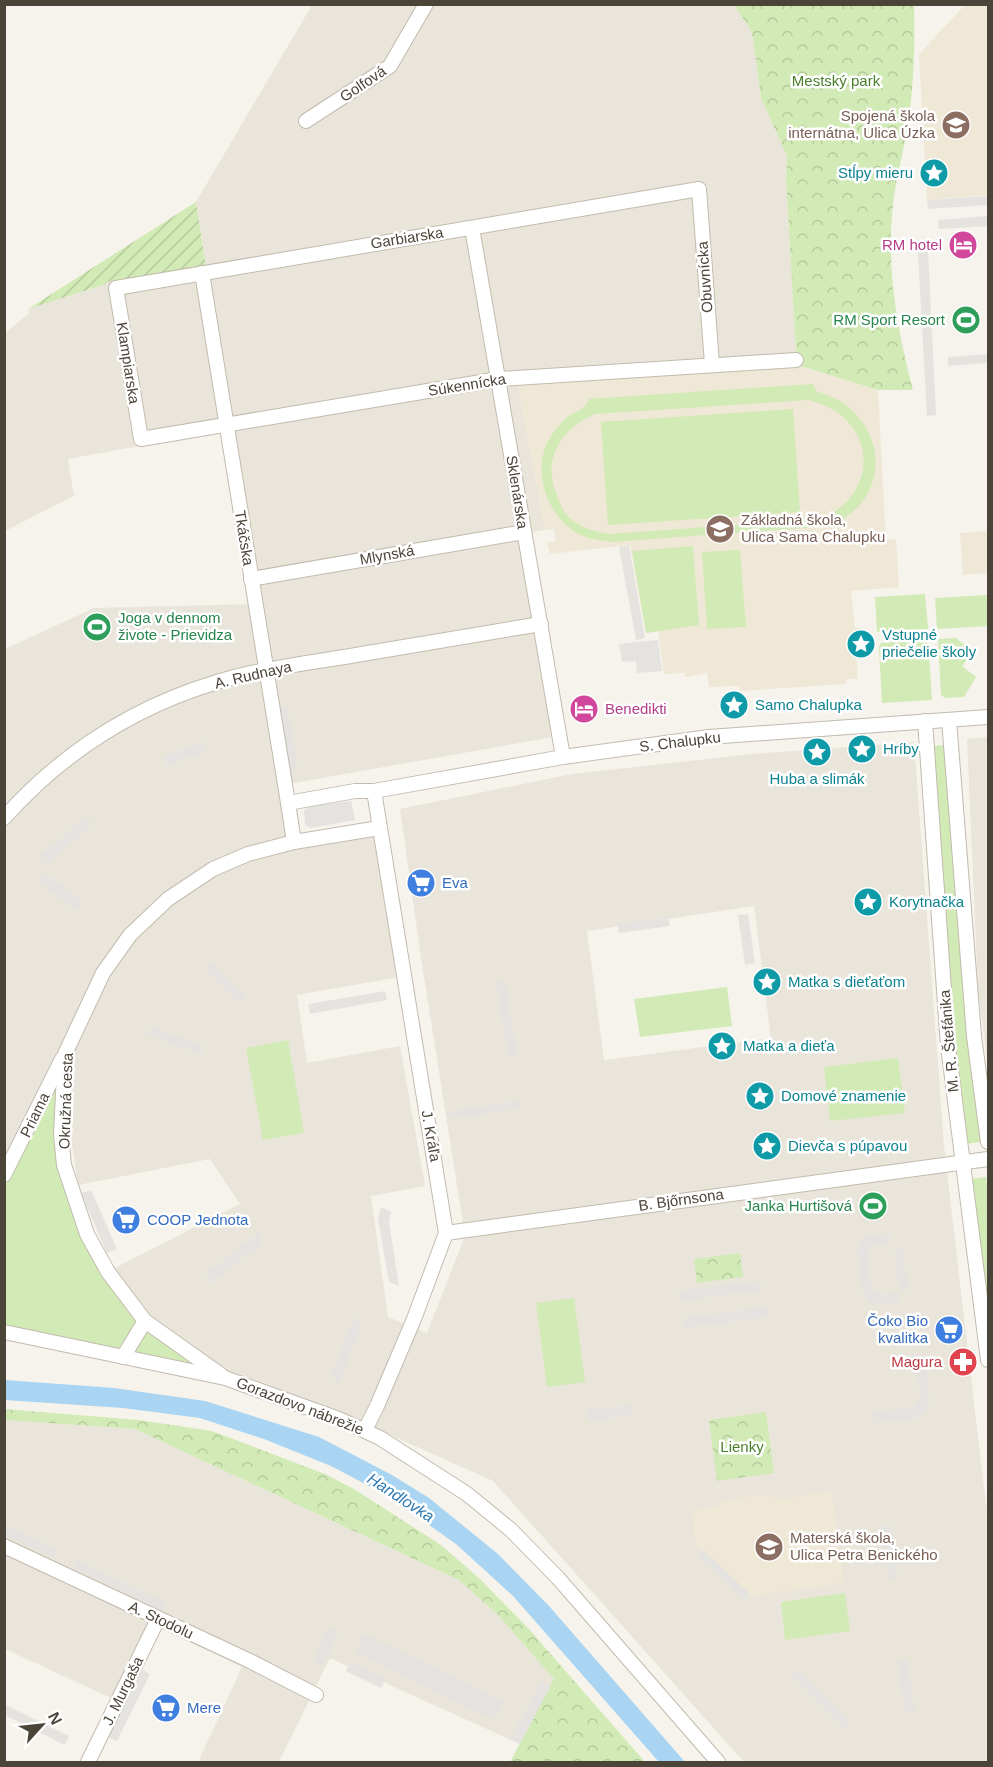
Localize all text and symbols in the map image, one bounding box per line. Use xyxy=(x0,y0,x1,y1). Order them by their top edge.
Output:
street label: Golfová xyxy=(337,62,389,105)
park label: Mestský park xyxy=(792,72,881,89)
place label: Spojená škola internátna, Ulica Úzka xyxy=(788,107,936,141)
school or university icon: Spojená škola internátna, Ulica Úzka xyxy=(940,109,972,141)
place icon: Stĺpy mieru xyxy=(918,157,950,189)
place label: Stĺpy mieru xyxy=(838,164,913,181)
street label: Garbiarska xyxy=(369,223,445,252)
hotel icon: RM hotel xyxy=(947,229,979,261)
place label: RM hotel xyxy=(882,236,942,253)
street label: Obuvnícka xyxy=(693,240,715,313)
sports icon: RM Sport Resort xyxy=(950,304,982,336)
place label: RM Sport Resort xyxy=(833,311,946,328)
street label: Klampiarska xyxy=(114,321,143,406)
street label: Súkennícka xyxy=(427,370,508,399)
street label: Sklenárska xyxy=(503,454,532,531)
street label: Tkáčska xyxy=(232,509,257,567)
place label: Základná škola, Ulica Sama Chalupku xyxy=(741,511,885,545)
school or university icon: Základná škola, Ulica Sama Chalupku xyxy=(704,513,736,545)
street label: Mlynská xyxy=(358,541,416,568)
place label: Joga v dennom živote - Prievidza xyxy=(118,609,233,643)
sports icon: Joga v dennom živote - Prievidza xyxy=(81,611,113,643)
place label: Vstupné priečelie školy xyxy=(882,626,977,660)
place icon: Vstupné priečelie školy xyxy=(845,628,877,660)
street label: A. Rudnaya xyxy=(213,657,294,692)
place icon: Samo Chalupka xyxy=(718,689,750,721)
hotel icon: Benedikti xyxy=(568,693,600,725)
place label: Samo Chalupka xyxy=(755,696,862,713)
place label: Benedikti xyxy=(605,700,667,717)
street label: S. Chalupku xyxy=(638,728,722,755)
place icon: Hríby xyxy=(846,733,878,765)
place icon: Huba a slimák xyxy=(801,736,833,768)
place label: Hríby xyxy=(883,740,919,757)
place label: Huba a slimák xyxy=(769,770,865,787)
supermarket icon: Eva xyxy=(405,867,437,899)
place label: Eva xyxy=(442,874,469,891)
place icon: Korytnačka xyxy=(852,886,884,918)
place label: Korytnačka xyxy=(889,893,965,910)
place icon: Matka s dieťaťom xyxy=(751,966,783,998)
place label: Matka s dieťaťom xyxy=(788,973,905,990)
street label: M. R. Štefánika xyxy=(936,989,961,1093)
place icon: Matka a dieťa xyxy=(706,1030,738,1062)
place label: Matka a dieťa xyxy=(743,1037,835,1054)
street label: Okružná cesta xyxy=(55,1052,76,1150)
place icon: Domové znamenie xyxy=(744,1080,776,1112)
place label: Domové znamenie xyxy=(781,1087,906,1104)
street label: Priama xyxy=(16,1089,53,1140)
street label: J. Kráľa xyxy=(419,1109,444,1164)
place icon: Dievča s púpavou xyxy=(751,1130,783,1162)
place label: Dievča s púpavou xyxy=(788,1137,907,1154)
street label: B. Bjőrnsona xyxy=(637,1185,725,1214)
sports icon: Janka Hurtišová xyxy=(857,1190,889,1222)
place label: Janka Hurtišová xyxy=(744,1197,853,1214)
supermarket icon: COOP Jednota xyxy=(110,1204,142,1236)
place label: COOP Jednota xyxy=(147,1211,249,1228)
place label: Čoko Bio kvalitka xyxy=(867,1312,929,1346)
supermarket icon: Čoko Bio kvalitka xyxy=(933,1314,965,1346)
pharmacy icon: Magura xyxy=(947,1346,979,1378)
place label: Magura xyxy=(891,1353,943,1370)
street label: Gorazdovo nábrežie xyxy=(234,1373,366,1438)
park label: Lienky xyxy=(720,1438,764,1455)
water label: Handlovka xyxy=(364,1470,437,1525)
place label: Materská škola, Ulica Petra Benického xyxy=(790,1529,938,1563)
school or university icon: Materská škola, Ulica Petra Benického xyxy=(753,1531,785,1563)
street label: A. Stodolu xyxy=(126,1597,196,1642)
street label: J. Murgaša xyxy=(99,1653,147,1728)
supermarket icon: Mere xyxy=(150,1692,182,1724)
north arrow xyxy=(12,1695,72,1755)
place label: Mere xyxy=(187,1699,221,1716)
text: N xyxy=(45,1709,65,1727)

